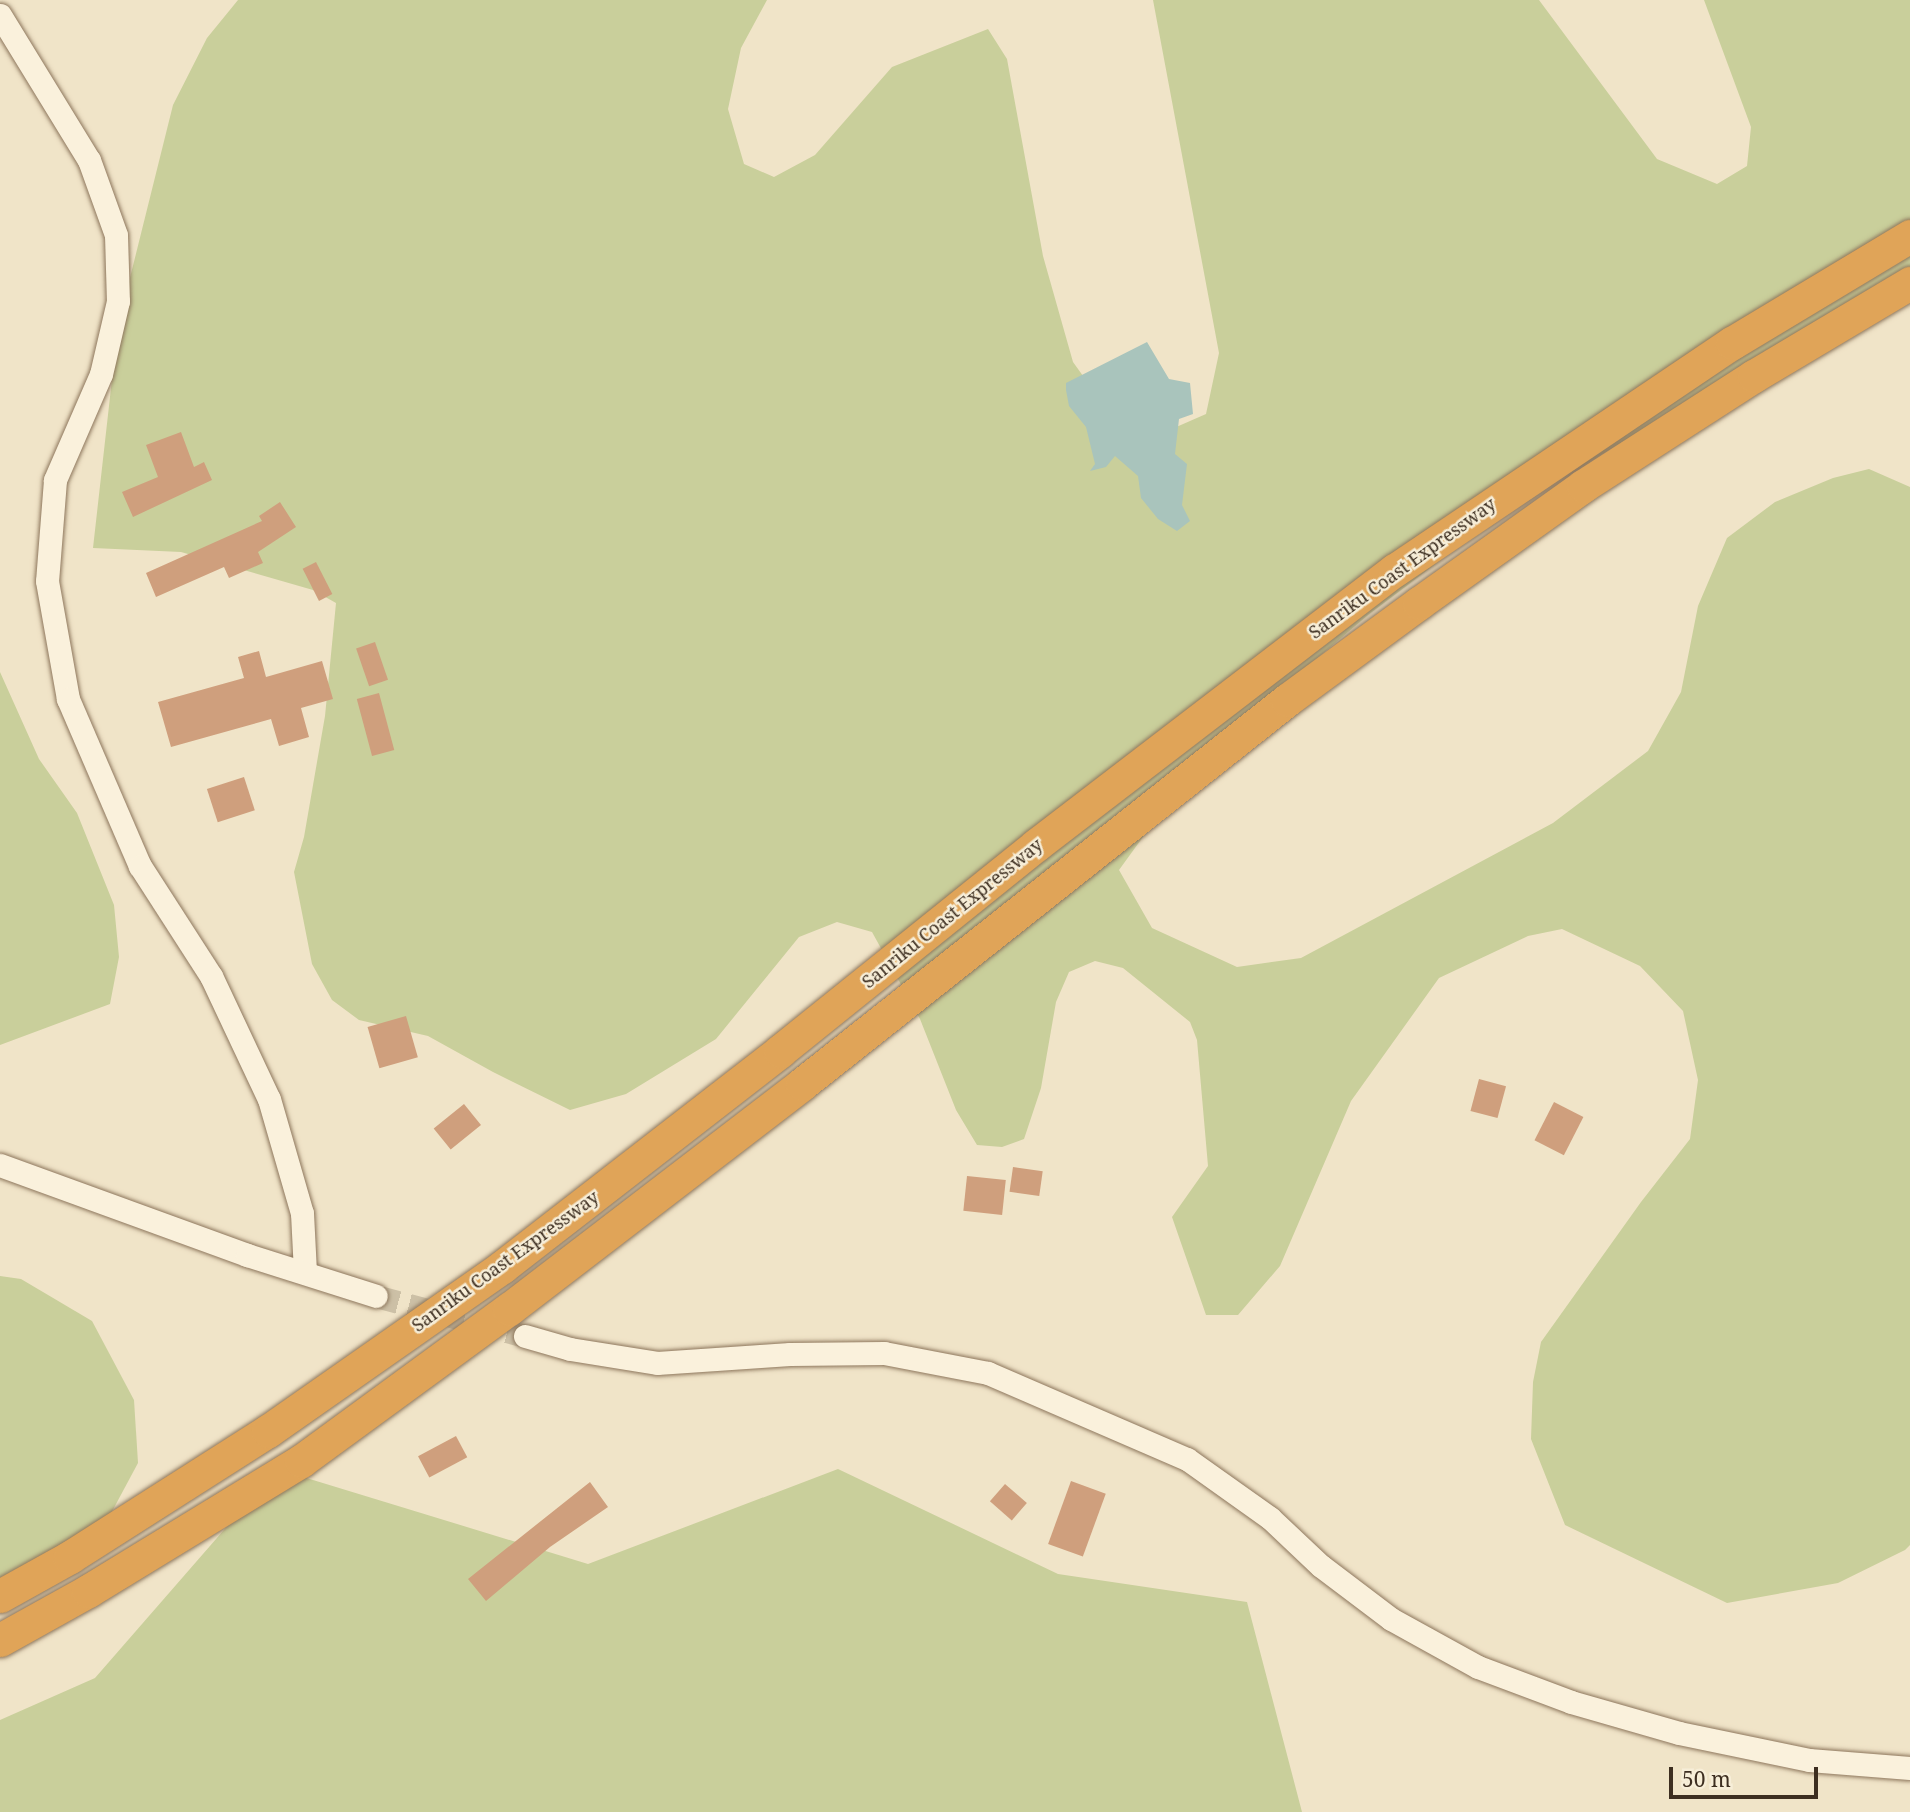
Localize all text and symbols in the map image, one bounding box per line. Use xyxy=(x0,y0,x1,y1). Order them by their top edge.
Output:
street label: Sanriku Coast Expressway xyxy=(1304,493,1500,643)
street label: Sanriku Coast Expressway xyxy=(858,834,1046,992)
street label: Sanriku Coast Expressway xyxy=(407,1186,603,1336)
scale bar xyxy=(1672,1752,1821,1796)
text: 50 m xyxy=(1682,1765,1731,1793)

